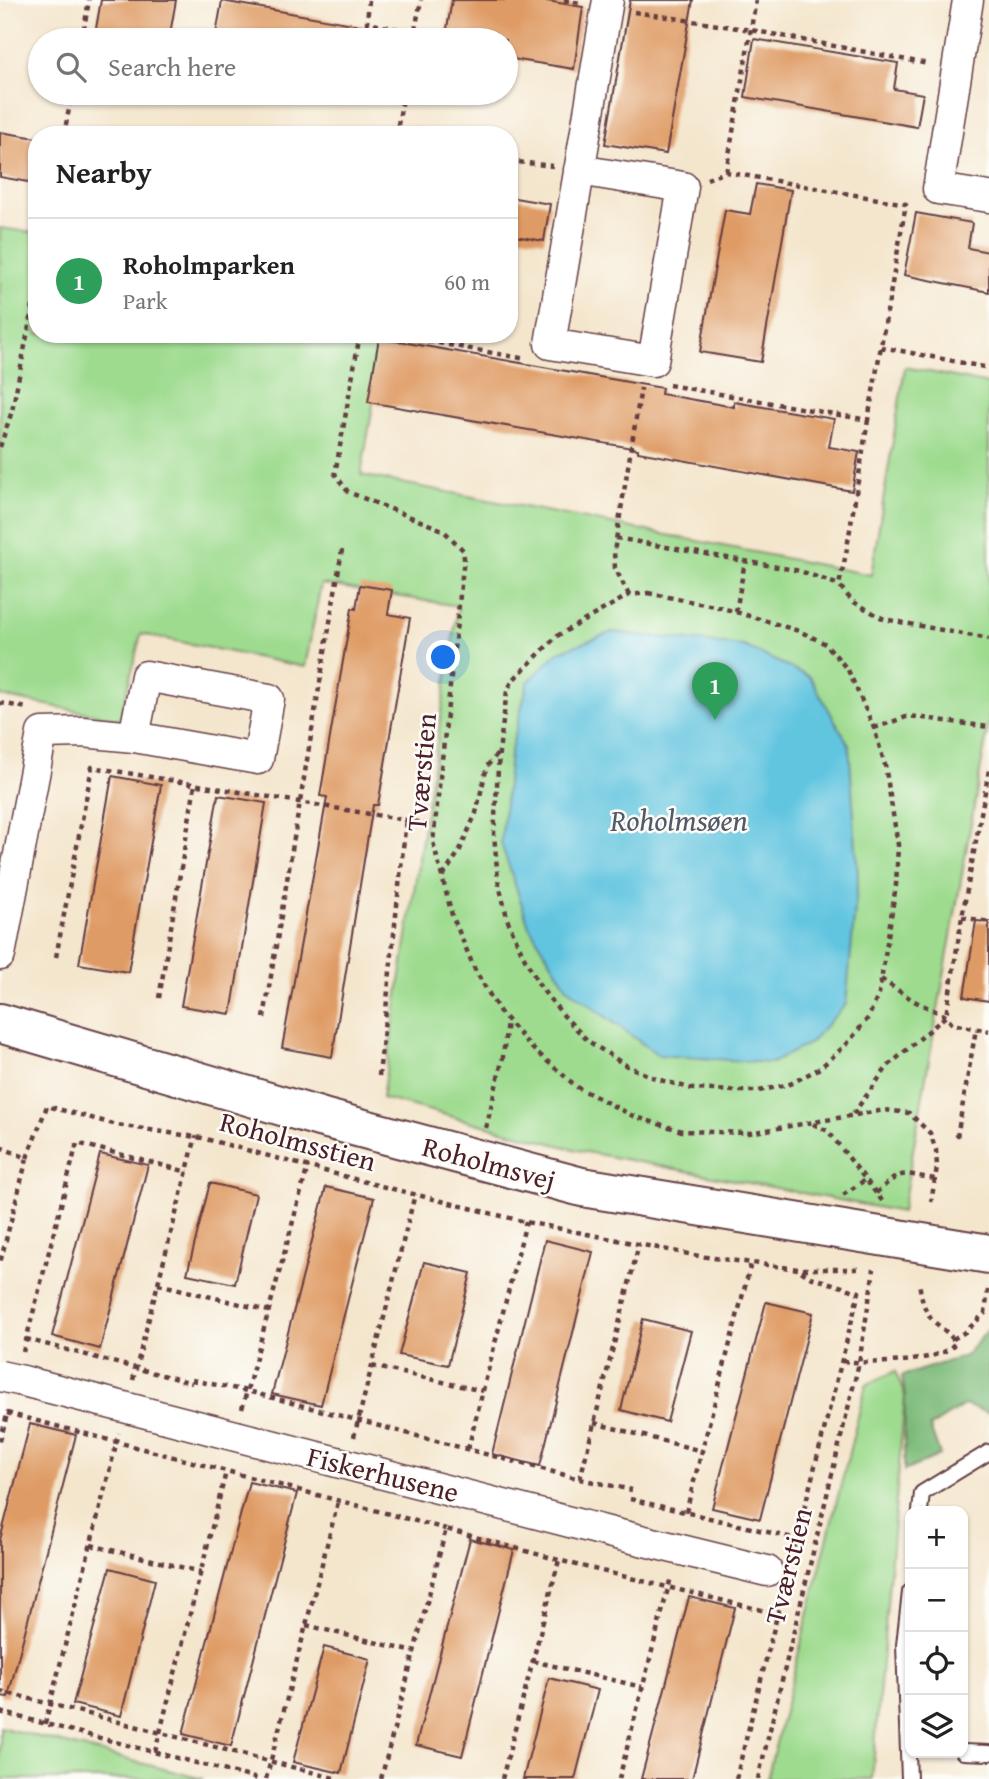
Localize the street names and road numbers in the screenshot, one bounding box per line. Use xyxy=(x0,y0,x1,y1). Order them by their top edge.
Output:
street label: Tværstien xyxy=(395,711,446,833)
street label: Roholmsstien xyxy=(216,1100,381,1181)
street label: Roholmsvej xyxy=(418,1125,560,1200)
street label: Fiskerhusene xyxy=(303,1435,463,1512)
street label: Tværstien xyxy=(753,1503,822,1628)

